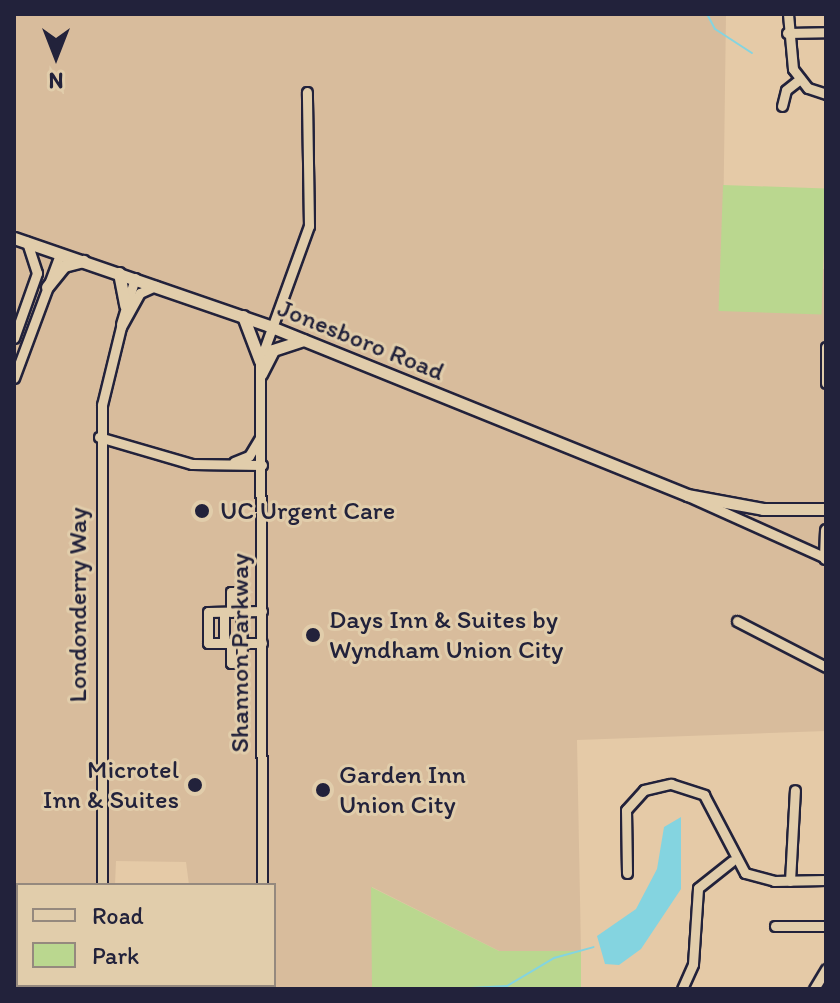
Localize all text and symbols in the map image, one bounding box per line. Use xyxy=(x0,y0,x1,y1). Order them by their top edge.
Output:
north arrow xyxy=(16,16,96,96)
text: N xyxy=(49,67,63,94)
street label: Jonesboro Road xyxy=(273,292,449,388)
place label: UC Urgent Care xyxy=(220,495,396,527)
marker: UC Urgent Care xyxy=(191,500,213,522)
street label: Londonderry Way xyxy=(62,508,94,702)
street label: Shannon Parkway xyxy=(224,554,256,752)
place label: Days Inn & Suites by Wyndham Union City xyxy=(329,604,562,666)
marker: Days Inn & Suites by Wyndham Union City xyxy=(304,626,322,644)
place label: Microtel Inn & Suites xyxy=(43,754,179,816)
place label: Garden Inn Union City xyxy=(339,759,466,820)
marker: Microtel Inn & Suites xyxy=(186,776,204,794)
marker: Garden Inn Union City xyxy=(314,781,332,799)
legend xyxy=(16,883,276,987)
text: Road xyxy=(92,901,144,930)
text: Park xyxy=(92,941,139,970)

